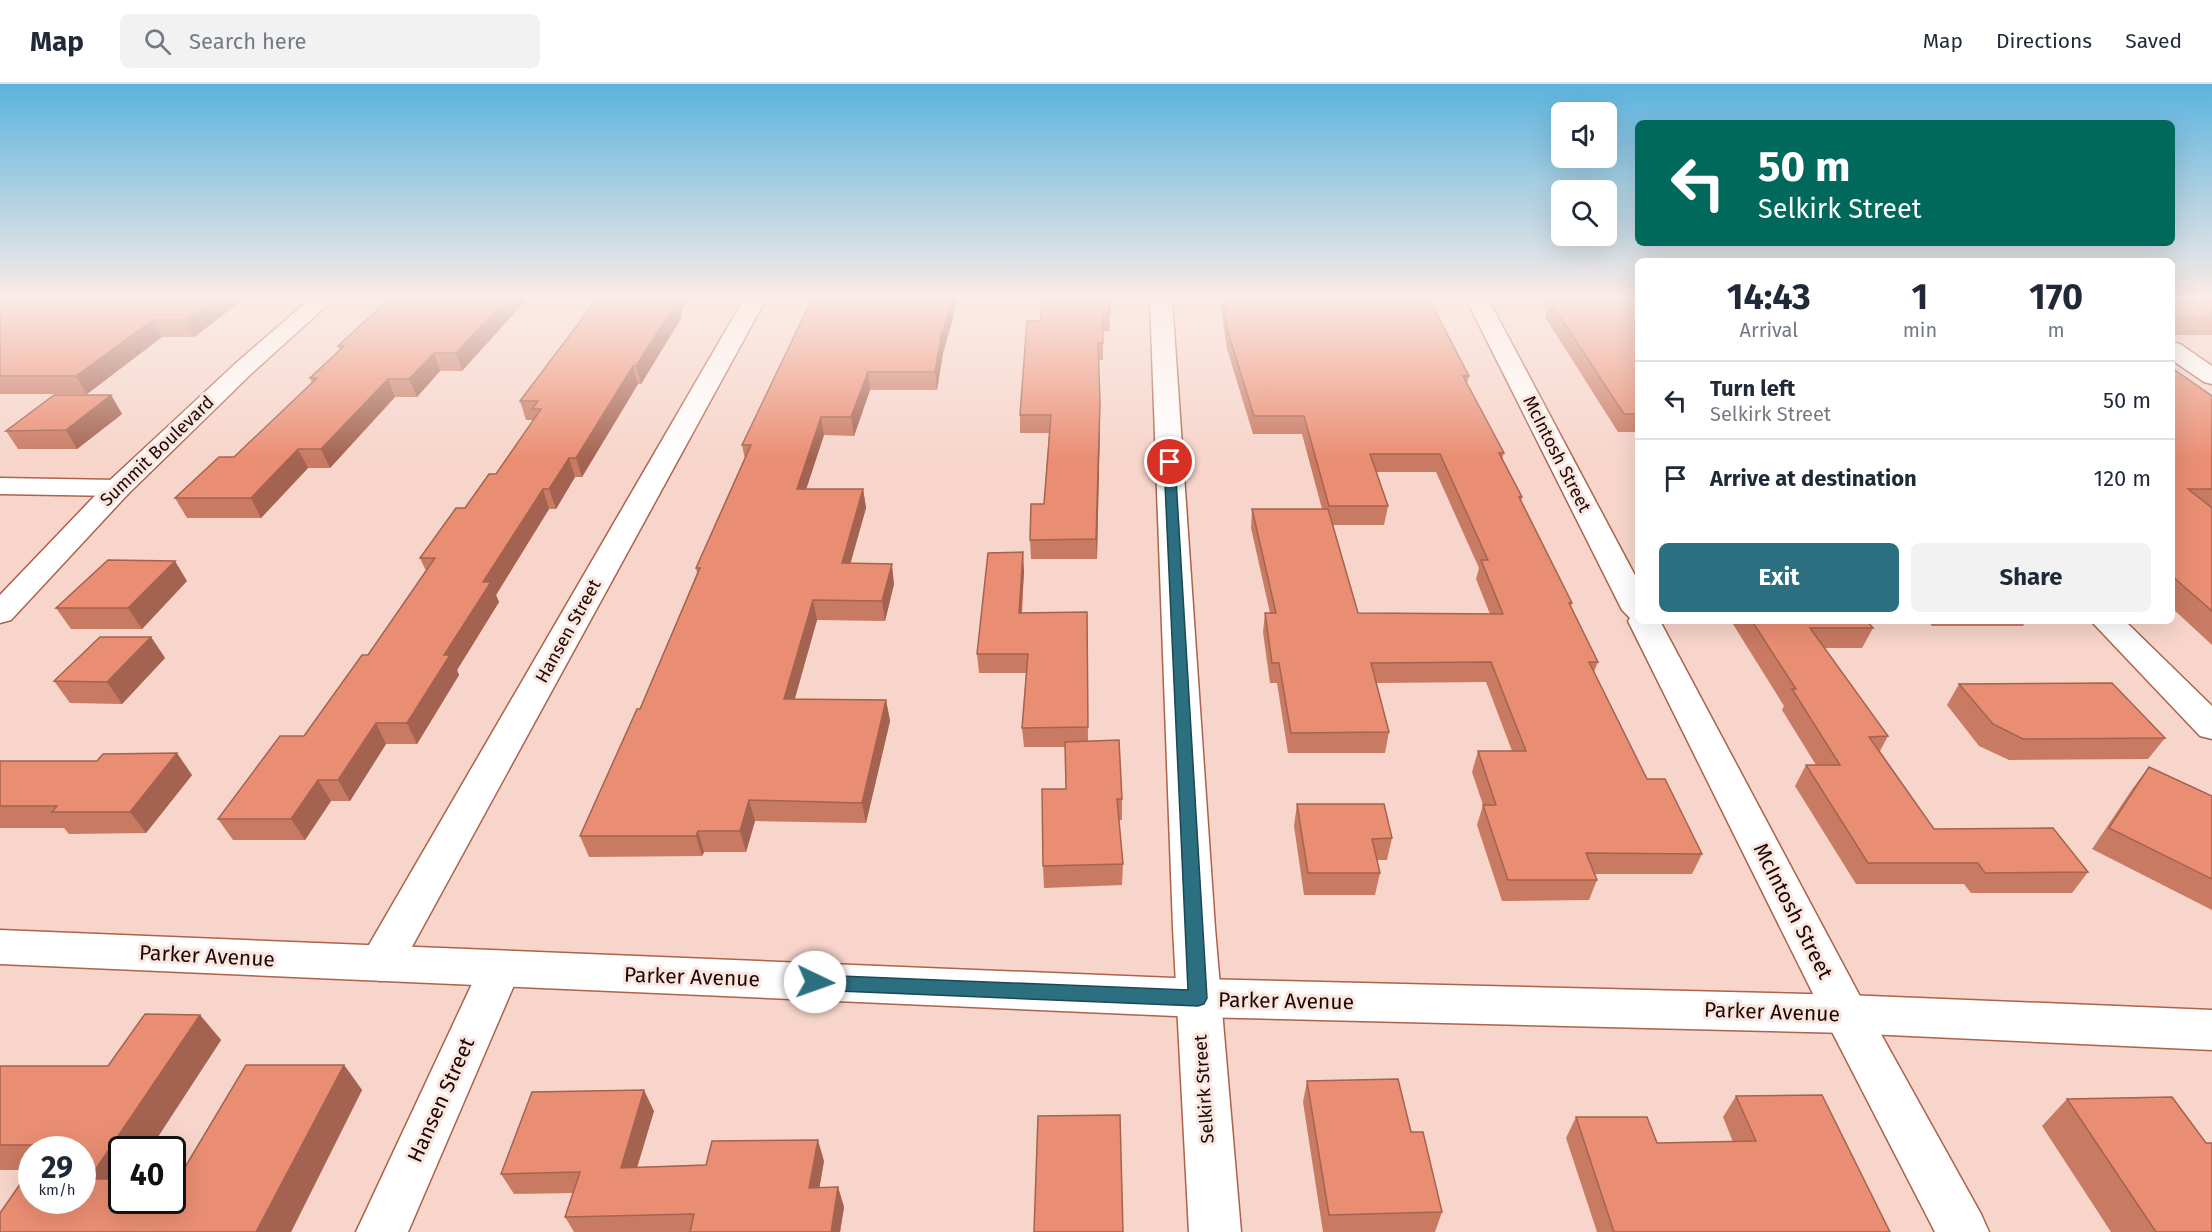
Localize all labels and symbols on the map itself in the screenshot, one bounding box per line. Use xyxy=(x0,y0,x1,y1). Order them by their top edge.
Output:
street label: Summit Boulevard xyxy=(95,391,219,511)
street label: McIntosh Street xyxy=(1518,392,1596,516)
pin xyxy=(1144,436,1195,487)
street label: Hansen Street xyxy=(531,575,606,687)
street label: McIntosh Street xyxy=(1748,839,1839,984)
street label: Parker Avenue xyxy=(138,939,276,973)
position arrow xyxy=(783,950,847,1014)
street label: Parker Avenue xyxy=(624,962,760,992)
street label: Parker Avenue xyxy=(1218,987,1354,1015)
street label: Parker Avenue xyxy=(1704,997,1840,1027)
street label: Hansen Street xyxy=(402,1033,480,1167)
street label: Selkirk Street xyxy=(1189,1033,1219,1144)
speed limit sign: 40 xyxy=(108,1136,186,1214)

